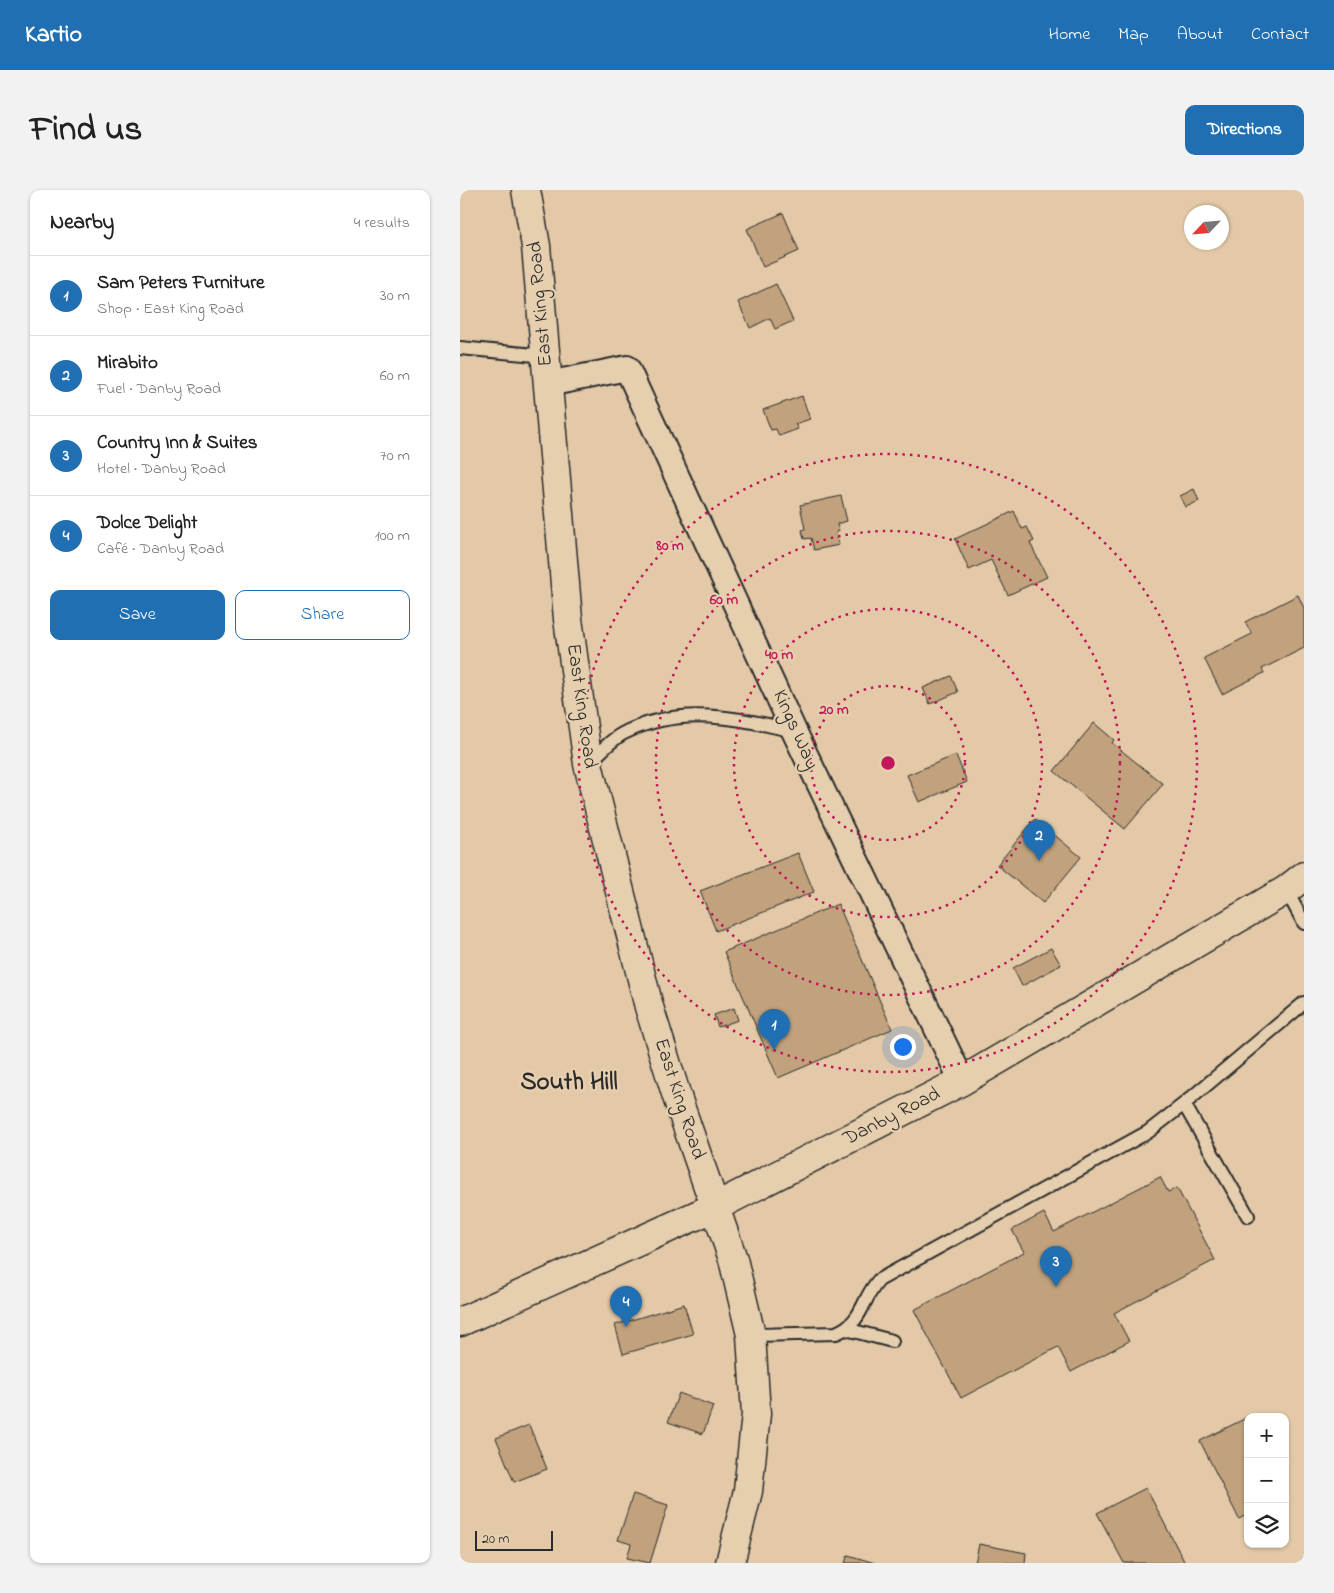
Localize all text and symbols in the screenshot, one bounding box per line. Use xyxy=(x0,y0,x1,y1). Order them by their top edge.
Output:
text: Kartio xyxy=(25,18,82,53)
text: Home xyxy=(1049,22,1090,48)
text: Map xyxy=(1118,22,1149,48)
text: About xyxy=(1177,22,1223,48)
text: Contact xyxy=(1251,22,1309,48)
text: Find us xyxy=(30,105,142,156)
button: Directions xyxy=(1185,105,1304,155)
north arrow xyxy=(1184,205,1229,250)
text: Nearby xyxy=(50,208,114,238)
text: 4 results xyxy=(354,211,410,235)
street label: East King Road xyxy=(521,240,562,368)
text: Sam Peters Furniture xyxy=(97,270,265,297)
text: 1 xyxy=(63,284,69,308)
text: 30 m xyxy=(380,284,410,308)
text: Shop · East King Road xyxy=(97,297,244,321)
text: Mirabito xyxy=(97,350,158,377)
text: 2 xyxy=(62,364,70,388)
text: 60 m xyxy=(380,364,410,388)
text: Fuel · Danby Road xyxy=(97,377,221,401)
text: Country Inn & Suites xyxy=(97,430,257,457)
text: 3 xyxy=(63,444,69,468)
text: 70 m xyxy=(380,444,410,468)
text: Hotel · Danby Road xyxy=(97,457,226,481)
text: Dolce Delight xyxy=(97,510,197,537)
text: 4 xyxy=(63,524,69,548)
text: 100 m xyxy=(375,524,410,548)
text: 80 m xyxy=(655,535,684,557)
text: Café · Danby Road xyxy=(97,537,224,561)
text: 60 m xyxy=(709,589,739,611)
button: Save xyxy=(50,590,225,640)
button: Share xyxy=(235,590,410,640)
street label: East King Road xyxy=(557,642,604,770)
text: 40 m xyxy=(764,644,793,666)
street label: Kings Way xyxy=(764,685,825,775)
text: 20 m xyxy=(818,699,849,721)
centre of rings xyxy=(879,754,897,772)
pin: 2 xyxy=(1023,820,1055,861)
pin: 1 xyxy=(758,1009,790,1050)
your location xyxy=(890,1034,916,1060)
street label: East King Road xyxy=(645,1035,712,1163)
district label: South Hill xyxy=(520,1065,618,1101)
street label: Danby Road xyxy=(838,1080,946,1154)
pin: 3 xyxy=(1040,1246,1072,1287)
pin: 4 xyxy=(610,1286,642,1327)
map controls xyxy=(1244,1413,1289,1548)
button: + xyxy=(1244,1413,1289,1458)
button: − xyxy=(1244,1458,1289,1503)
button: layers xyxy=(1244,1503,1289,1548)
scale bar xyxy=(475,1528,552,1551)
text: 20 m xyxy=(482,1529,509,1550)

